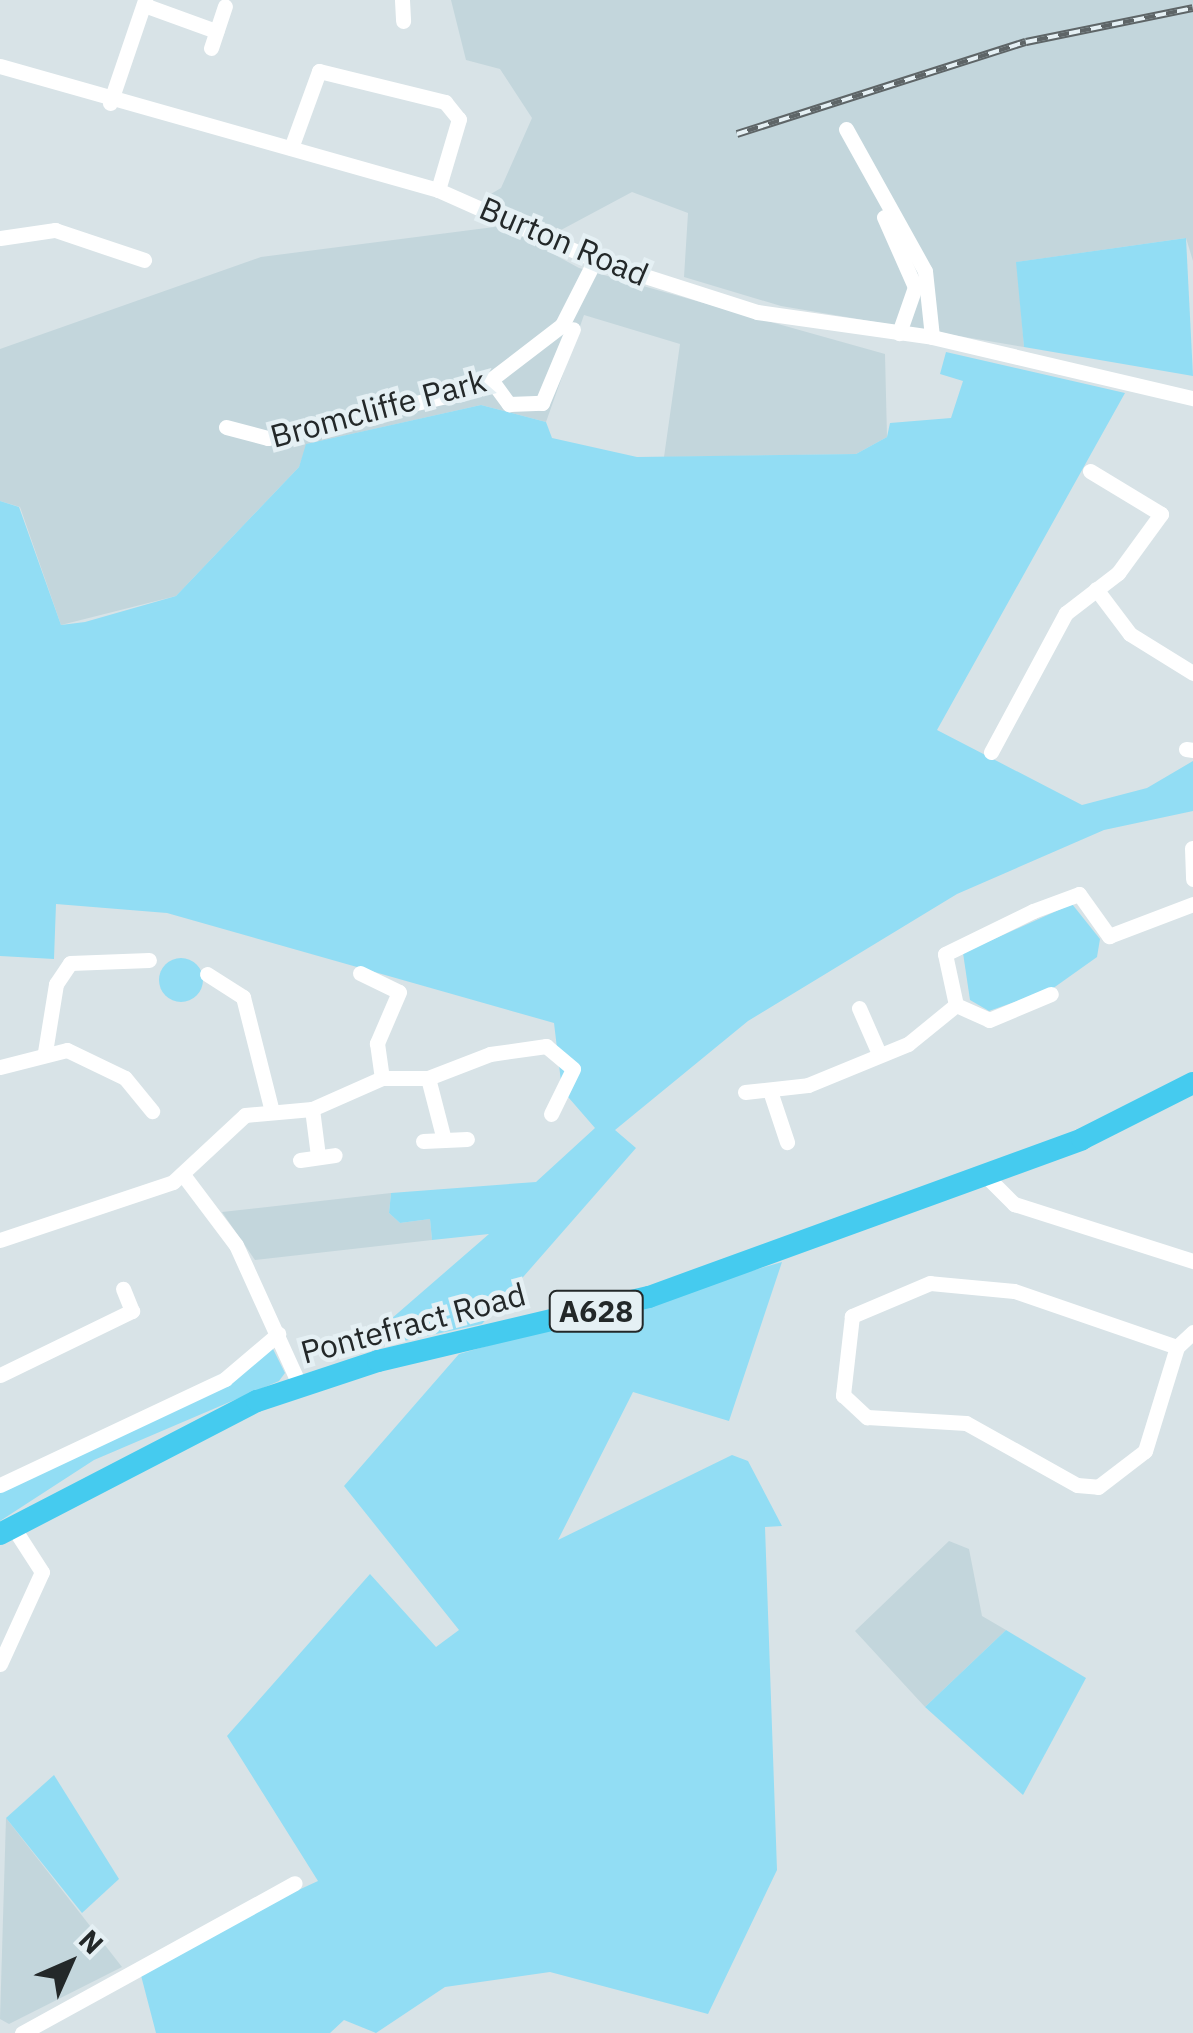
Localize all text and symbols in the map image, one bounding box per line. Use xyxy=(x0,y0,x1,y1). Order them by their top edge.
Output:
street label: Burton Road xyxy=(474,188,654,294)
street label: Bromcliffe Park xyxy=(266,361,490,455)
street label: Pontefract Road xyxy=(296,1275,530,1371)
road number: A628 xyxy=(548,1286,644,1336)
north arrow xyxy=(20,1913,120,2013)
text: N xyxy=(71,1921,112,1962)

